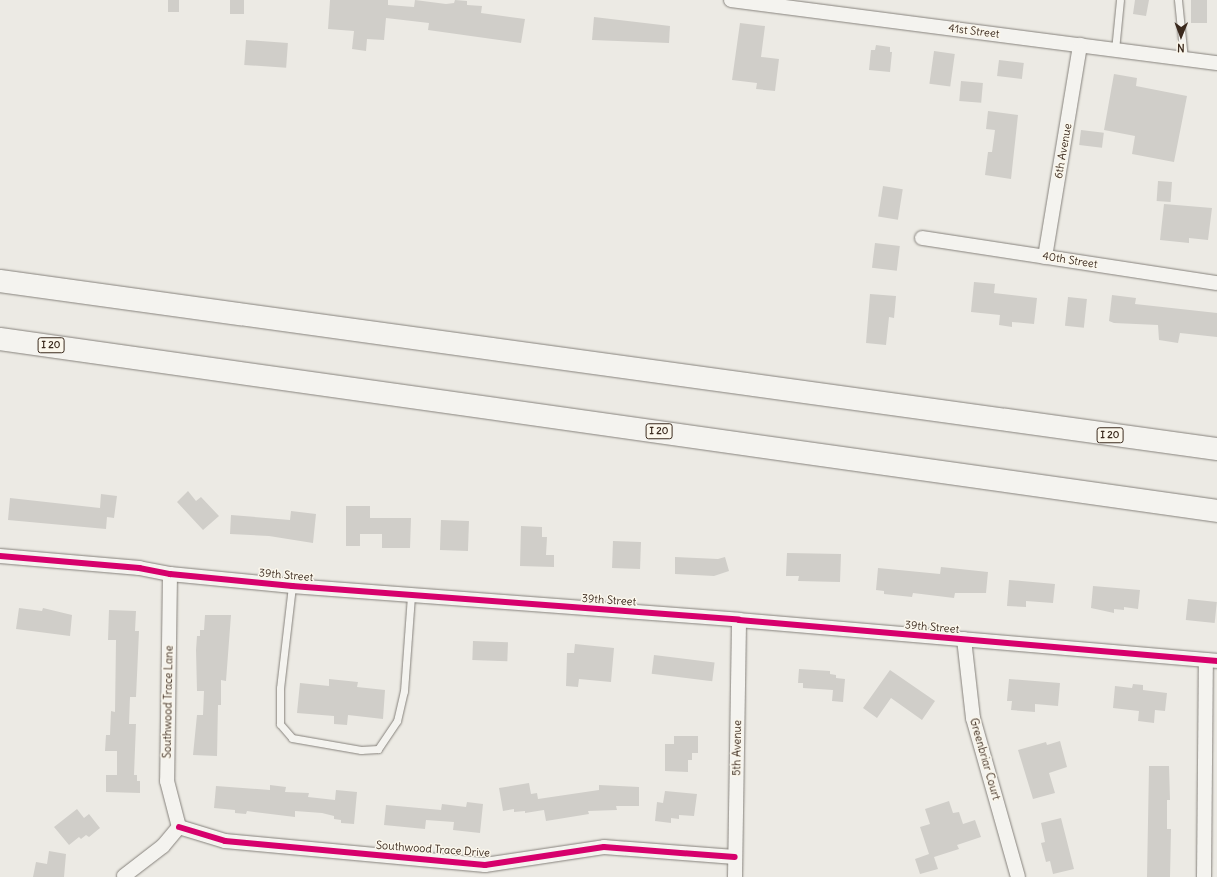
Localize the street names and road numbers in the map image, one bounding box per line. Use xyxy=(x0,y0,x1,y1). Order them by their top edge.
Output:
street label: 41st Street xyxy=(948,21,1000,41)
street label: 6th Avenue xyxy=(1052,122,1074,180)
street label: 40th Street xyxy=(1041,249,1099,271)
road number: I 20 xyxy=(37,337,65,353)
road number: I 20 xyxy=(645,423,673,439)
road number: I 20 xyxy=(1096,427,1124,443)
street label: 39th Street xyxy=(258,566,314,584)
street label: 39th Street xyxy=(581,592,637,608)
street label: 39th Street xyxy=(904,618,960,636)
street label: Southwood Trace Lane xyxy=(160,645,176,759)
street label: Greenbriar Court xyxy=(967,716,1003,802)
street label: 5th Avenue xyxy=(730,720,744,776)
street label: Southwood Trace Drive xyxy=(376,838,490,860)

